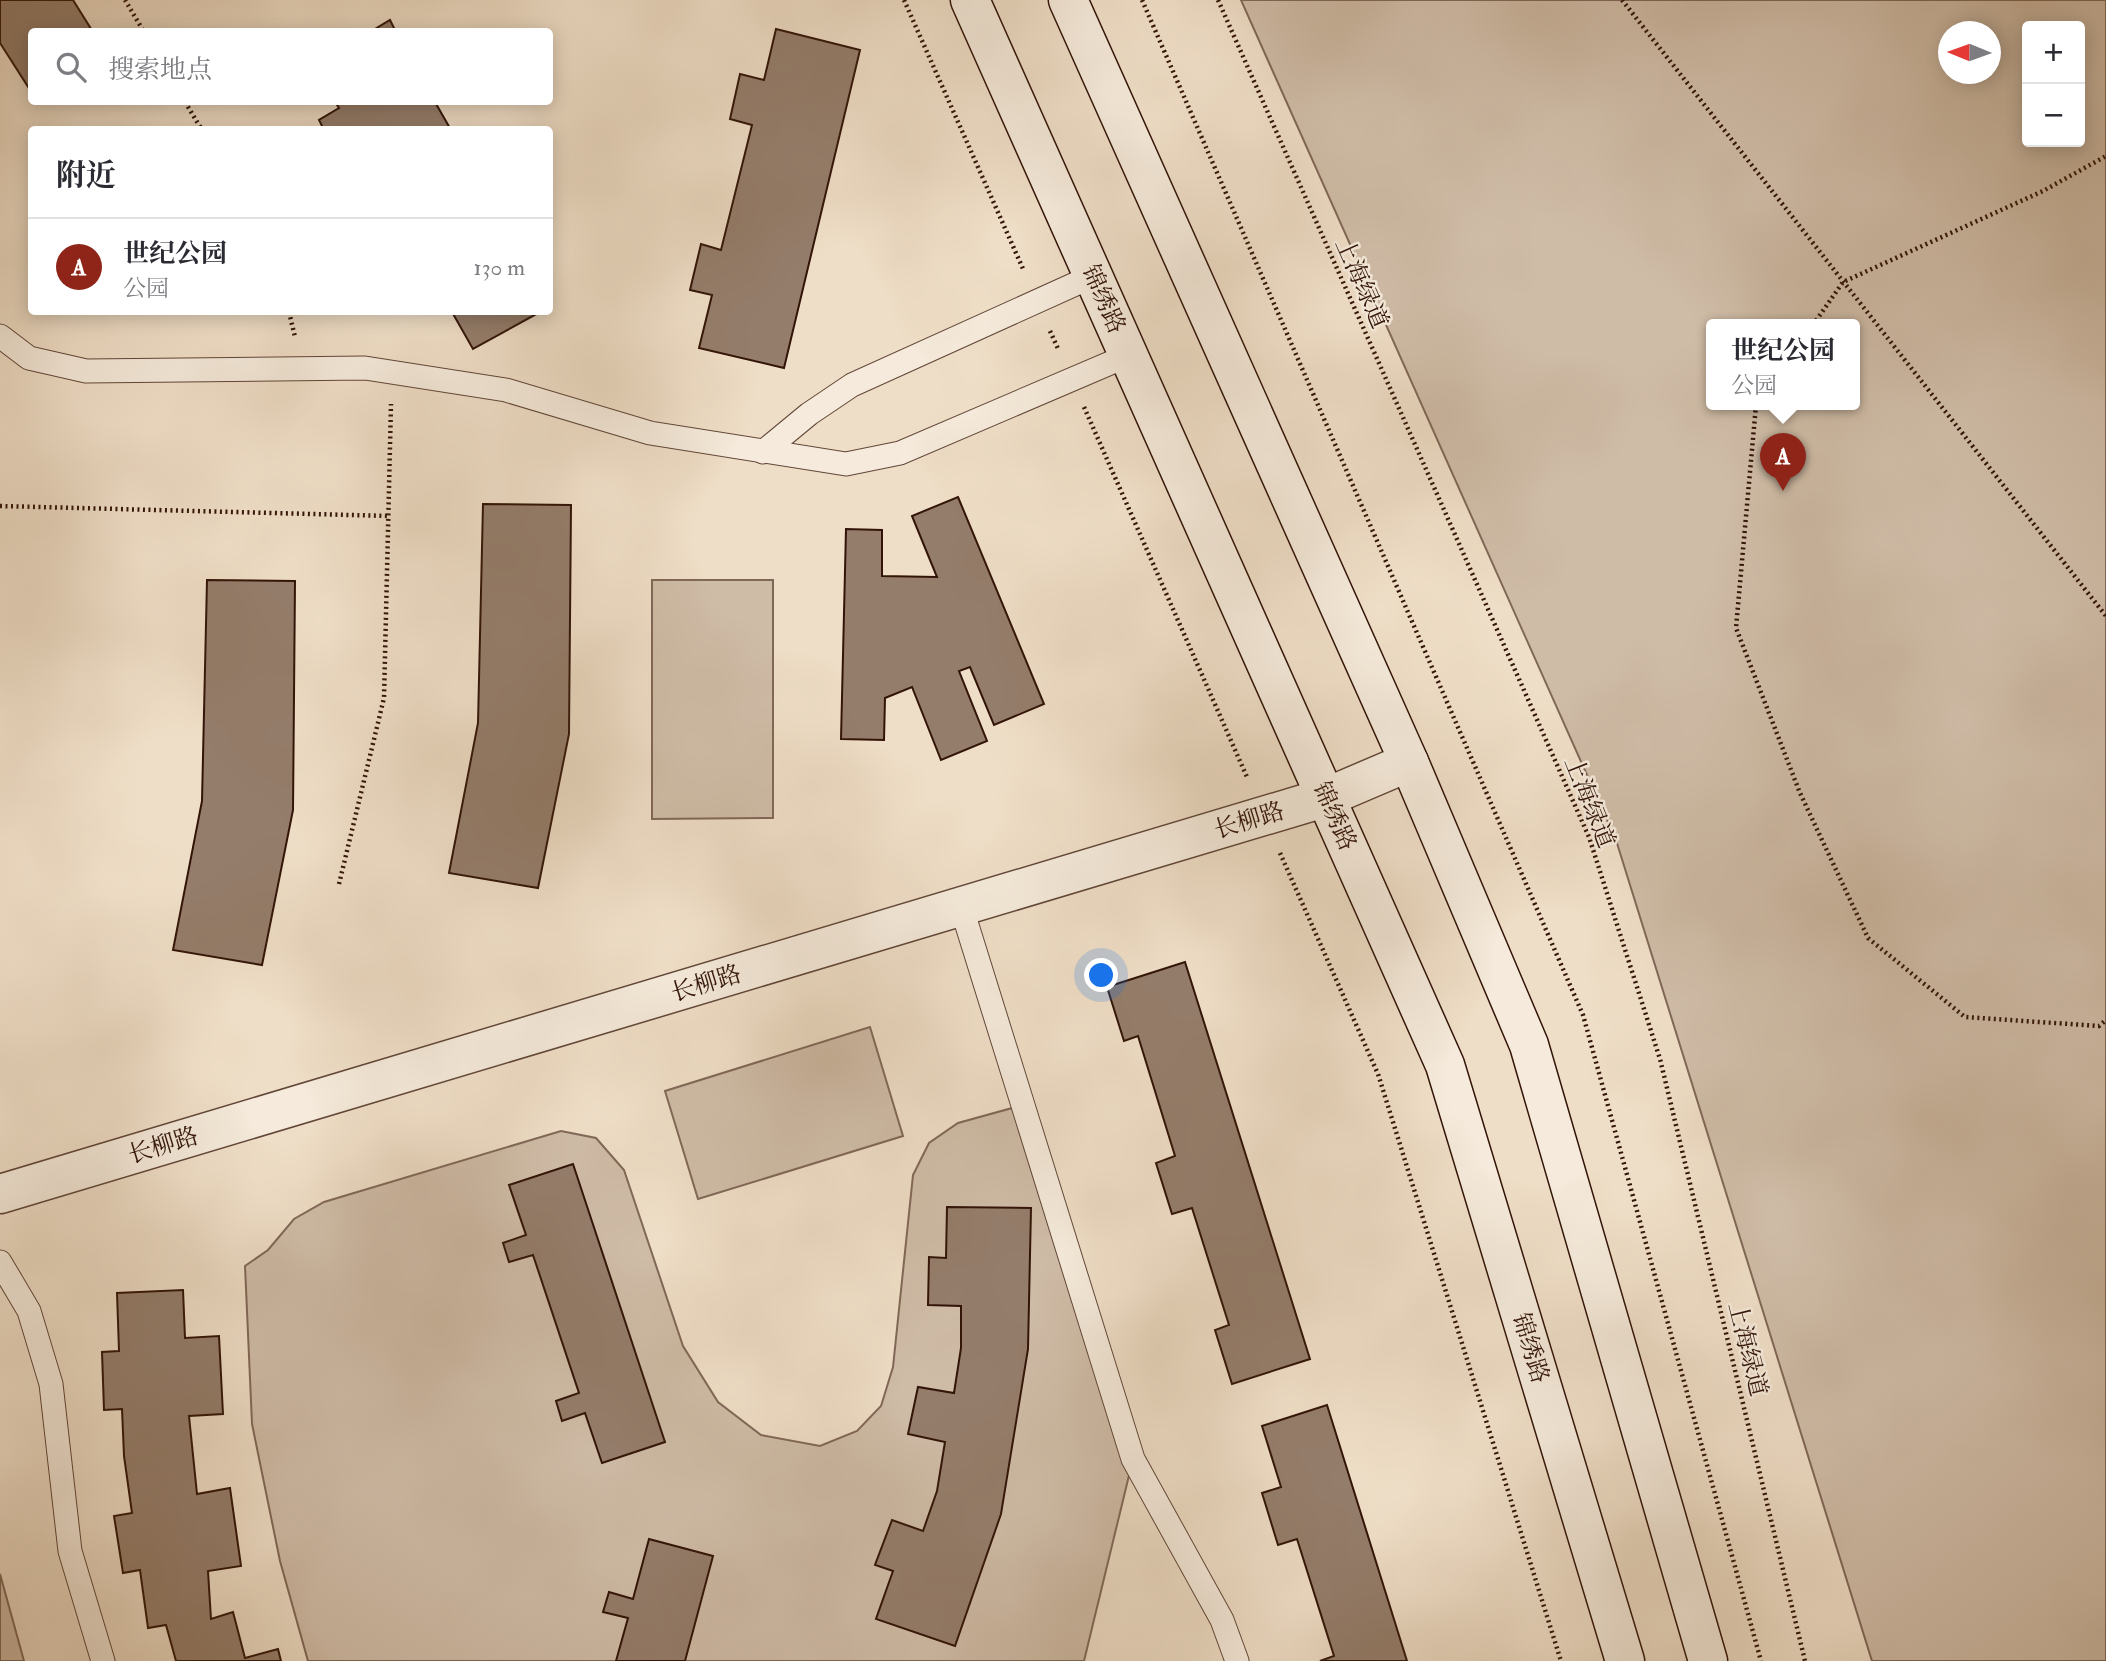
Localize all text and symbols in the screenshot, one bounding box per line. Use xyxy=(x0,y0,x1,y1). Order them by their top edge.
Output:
north arrow xyxy=(1938,21,2001,84)
map controls xyxy=(2022,21,2085,147)
button: + xyxy=(2022,21,2085,84)
search box xyxy=(28,28,553,105)
icon: search xyxy=(52,48,90,86)
text: 搜索地点 xyxy=(108,54,212,86)
button: − xyxy=(2022,84,2085,147)
text: 附近 xyxy=(56,157,116,194)
street label: 上海绿道 xyxy=(1328,233,1395,333)
text: 世纪公园 xyxy=(123,238,227,270)
text: A xyxy=(72,253,86,282)
text: 130 m xyxy=(473,253,525,282)
street label: 锦绣路 xyxy=(1075,260,1132,338)
text: 公园 xyxy=(123,274,169,303)
popup xyxy=(1706,319,1860,410)
text: 世纪公园 xyxy=(1731,335,1835,367)
text: 公园 xyxy=(1731,371,1777,400)
pin: A xyxy=(1760,433,1806,491)
street label: 上海绿道 xyxy=(1557,752,1622,852)
street label: 锦绣路 xyxy=(1306,777,1363,855)
street label: 长柳路 xyxy=(1210,795,1288,846)
street label: 长柳路 xyxy=(667,958,745,1009)
your location xyxy=(1084,958,1118,992)
street label: 长柳路 xyxy=(124,1120,202,1171)
street label: 上海绿道 xyxy=(1721,1299,1774,1399)
street label: 锦绣路 xyxy=(1505,1309,1556,1387)

